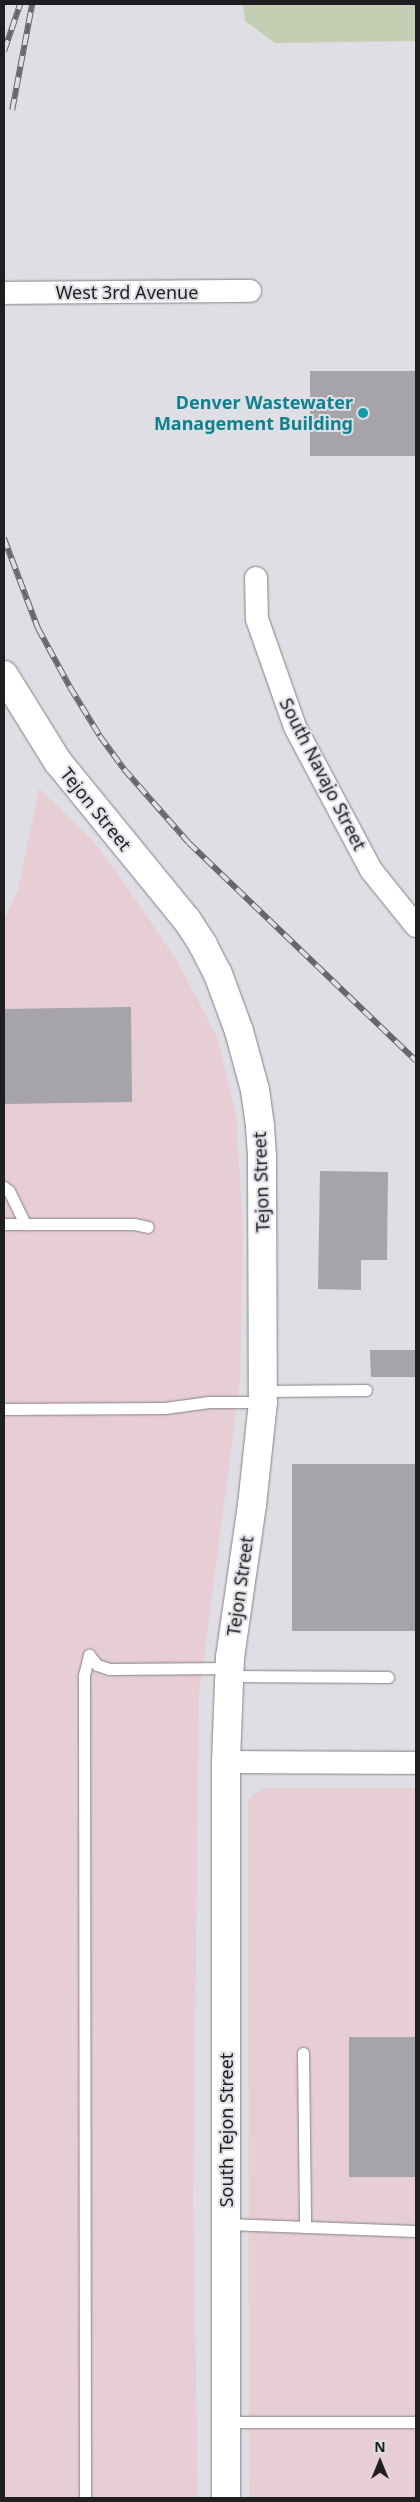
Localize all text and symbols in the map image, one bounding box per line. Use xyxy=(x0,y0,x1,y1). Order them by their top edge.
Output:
street label: West 3rd Avenue xyxy=(56,281,198,303)
place label: Denver Wastewater Management Building xyxy=(154,392,353,434)
marker: Denver Wastewater Management Building xyxy=(357,407,369,419)
street label: South Navajo Street xyxy=(275,694,371,854)
street label: Tejon Street xyxy=(56,763,136,855)
street label: Tejon Street xyxy=(248,1131,274,1233)
street label: Tejon Street xyxy=(222,1535,258,1637)
street label: South Tejon Street xyxy=(215,2053,237,2207)
north arrow xyxy=(355,2437,405,2487)
text: N xyxy=(374,2437,386,2456)

